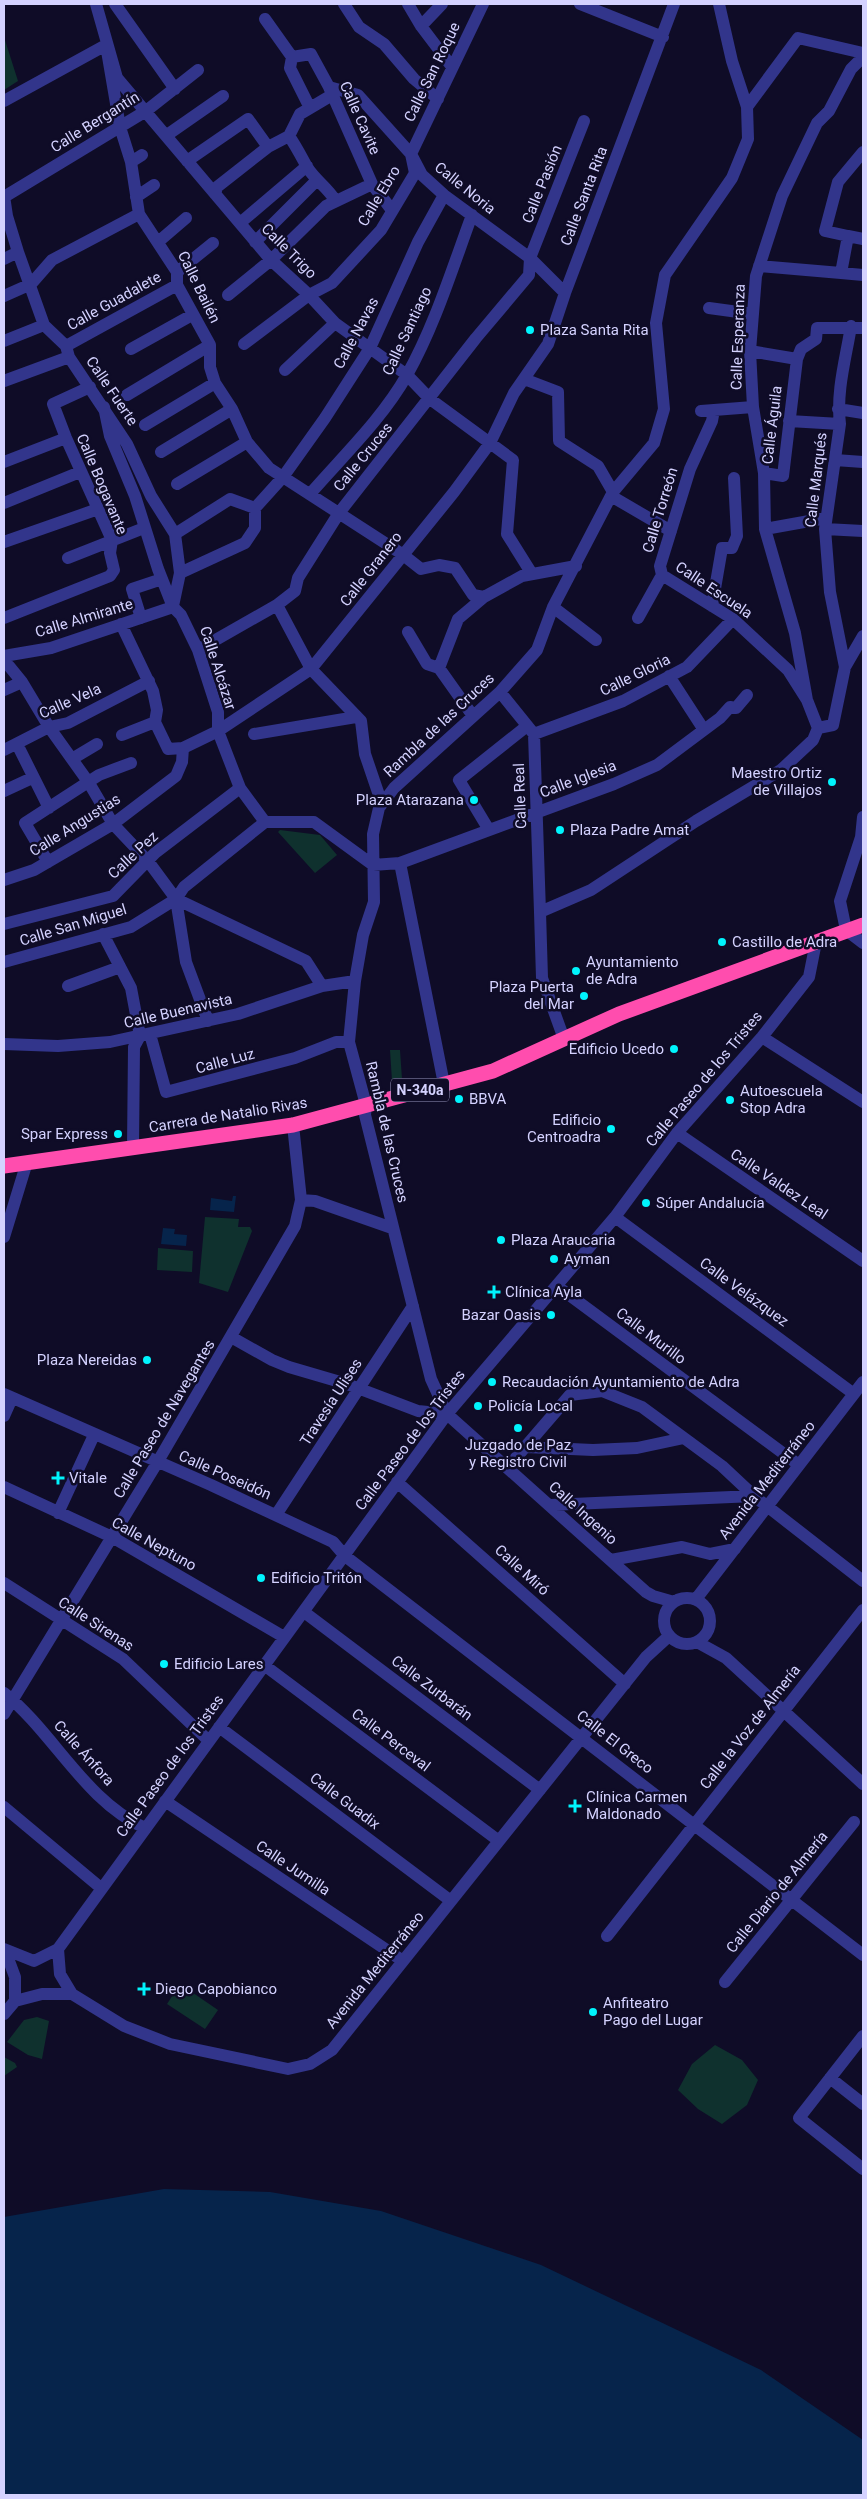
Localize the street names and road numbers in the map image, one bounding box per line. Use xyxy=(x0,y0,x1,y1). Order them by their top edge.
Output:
street label: Calle San Roque xyxy=(400,19,464,125)
street label: Calle Cavite xyxy=(336,78,384,158)
street label: Calle Bergantín xyxy=(47,88,143,156)
street label: Calle Pasión xyxy=(518,142,566,226)
street label: Calle Santa Rita xyxy=(557,144,611,248)
street label: Calle Noria xyxy=(431,158,499,218)
street label: Calle Ebro xyxy=(354,163,404,229)
street label: Calle Trigo xyxy=(258,220,320,282)
street label: Calle Bailén xyxy=(174,248,224,326)
street label: Calle Guadalete xyxy=(64,268,164,334)
street label: Calle Santiago xyxy=(379,284,435,378)
street label: Calle Esperanza xyxy=(727,284,749,390)
street label: Calle Navas xyxy=(330,294,382,372)
street label: Calle Fuerte xyxy=(82,353,142,429)
street label: Calle Águila xyxy=(758,385,786,465)
street label: Calle Cruces xyxy=(330,419,396,495)
street label: Calle Bogavante xyxy=(73,431,131,537)
street label: Calle Marqués xyxy=(801,431,831,529)
street label: Calle Torreón xyxy=(638,465,682,555)
street label: Calle Granero xyxy=(336,528,406,610)
street label: Calle Escuela xyxy=(672,558,756,622)
street label: Calle Almirante xyxy=(33,595,135,641)
street label: Calle Alcázar xyxy=(196,624,240,712)
street label: Calle Gloria xyxy=(597,650,673,700)
street label: Rambla de las Cruces xyxy=(380,669,498,781)
street label: Calle Vela xyxy=(36,679,104,723)
street label: Calle Iglesia xyxy=(537,756,619,802)
street label: Calle Real xyxy=(510,763,530,829)
street label: Calle Angustias xyxy=(26,790,124,860)
street label: Calle Pez xyxy=(104,827,162,883)
street label: Calle San Miguel xyxy=(17,900,129,950)
street label: Calle Buenavista xyxy=(122,990,234,1032)
street label: Calle Paseo de los Tristes xyxy=(642,1008,766,1150)
street label: Calle Luz xyxy=(194,1044,256,1078)
street label: Rambla de las Cruces xyxy=(362,1060,412,1204)
road number: N-340a xyxy=(391,1078,449,1102)
street label: Carrera de Natalio Rivas xyxy=(147,1094,309,1136)
street label: Calle Valdez Leal xyxy=(727,1145,831,1223)
street label: Calle Velázquez xyxy=(696,1254,792,1330)
street label: Calle Murillo xyxy=(613,1304,689,1368)
street label: Calle Paseo de Navegantes xyxy=(109,1336,219,1502)
street label: Travesía Ulises xyxy=(296,1355,366,1449)
street label: Calle Paseo de los Tristes xyxy=(351,1366,469,1514)
street label: Avenida Mediterráneo xyxy=(715,1417,819,1543)
street label: Calle Poseidón xyxy=(176,1447,274,1503)
street label: Calle Ingenio xyxy=(545,1477,621,1549)
street label: Calle Neptuno xyxy=(109,1513,199,1575)
street label: Calle Miró xyxy=(491,1541,553,1599)
street label: Calle Sirenas xyxy=(55,1593,137,1655)
street label: Calle Zurbarán xyxy=(388,1652,476,1724)
street label: Calle la Voz de Almería xyxy=(696,1661,804,1793)
street label: Calle Paseo de los Tristes xyxy=(112,1691,228,1841)
street label: Calle Perceval xyxy=(348,1705,434,1775)
street label: Calle El Greco xyxy=(573,1706,657,1778)
street label: Calle Ánfora xyxy=(50,1717,118,1789)
street label: Calle Guadix xyxy=(306,1769,384,1834)
street label: Calle Diario de Almería xyxy=(722,1828,832,1956)
street label: Calle Jumilla xyxy=(252,1837,334,1899)
street label: Avenida Mediterráneo xyxy=(322,1908,428,2032)

